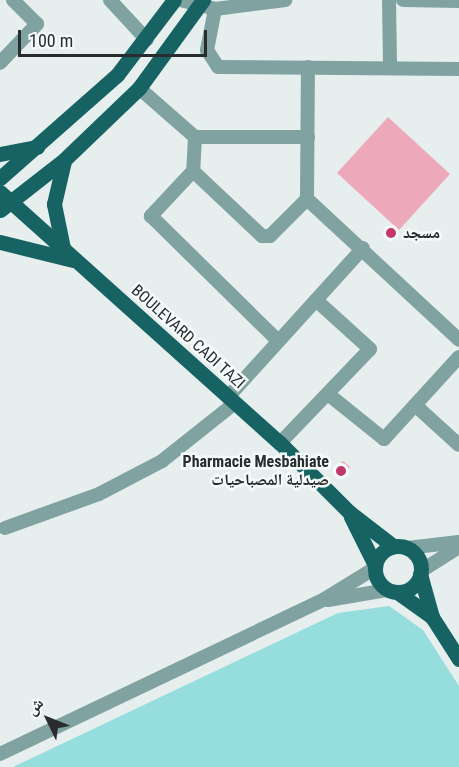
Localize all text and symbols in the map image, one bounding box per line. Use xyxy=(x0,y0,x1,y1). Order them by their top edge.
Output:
scale bar xyxy=(21,18,210,56)
text: 100 m xyxy=(29,30,73,51)
place label: مسجد xyxy=(403,223,440,243)
marker: مسجد xyxy=(384,226,398,240)
street label: BOULEVARD CADI TAZI xyxy=(127,281,249,393)
place label: Pharmacie Mesbahiate صيدلية المصباحيات xyxy=(183,452,329,490)
marker: Pharmacie Mesbahiate صيدلية المصباحيات xyxy=(334,464,348,478)
north arrow xyxy=(18,689,78,749)
text: ش xyxy=(22,694,47,719)

